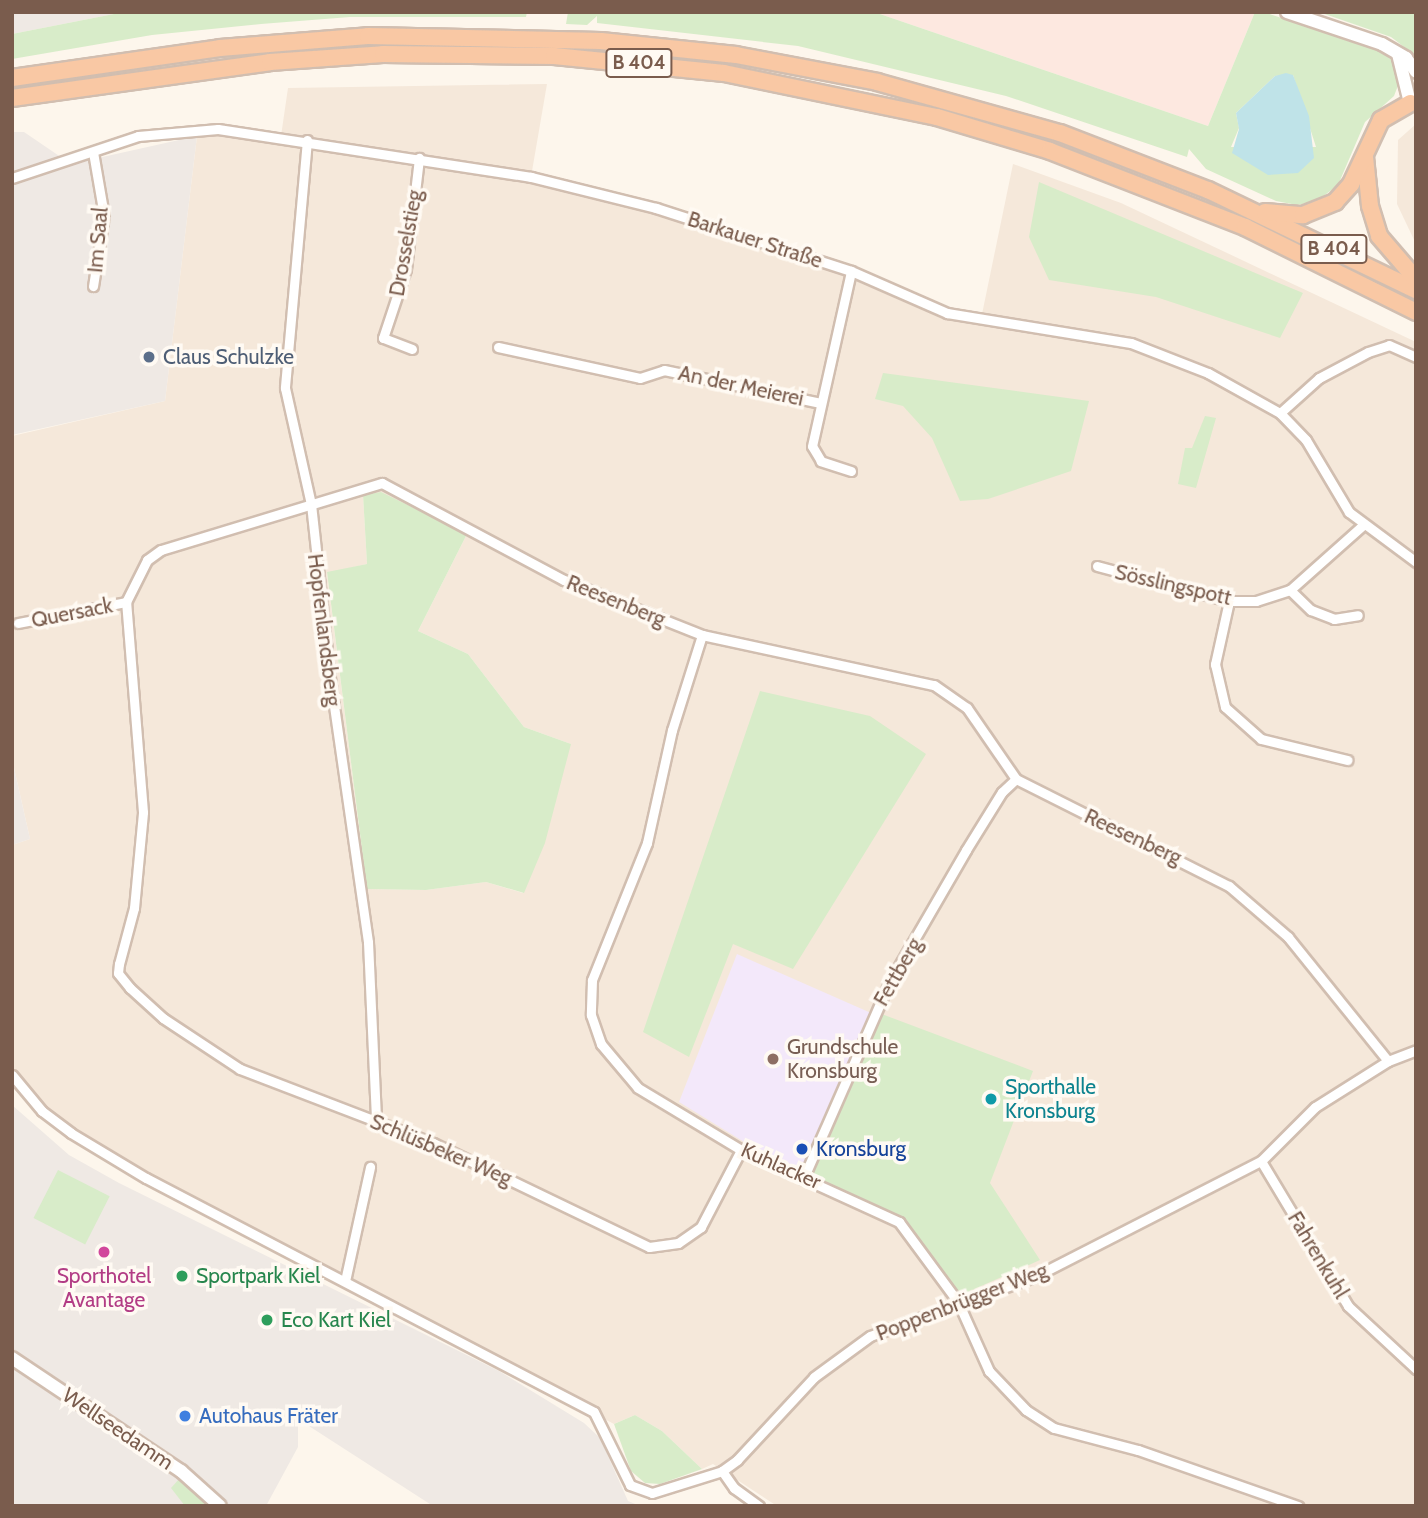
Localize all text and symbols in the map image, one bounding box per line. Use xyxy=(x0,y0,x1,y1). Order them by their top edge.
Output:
road number: B 404 xyxy=(604,48,674,78)
street label: Drosselstieg xyxy=(384,188,428,298)
street label: Im Saal xyxy=(83,206,113,274)
street label: Barkauer Straße xyxy=(684,206,826,274)
road number: B 404 xyxy=(1299,233,1369,264)
place label: Claus Schulzke xyxy=(163,344,294,370)
marker: Claus Schulzke xyxy=(141,349,157,365)
street label: An der Meierei xyxy=(676,360,806,412)
street label: Hopfenlandsberg xyxy=(302,552,346,708)
street label: Sösslingspott xyxy=(1112,559,1234,611)
street label: Reesenberg xyxy=(563,570,669,632)
street label: Quersack xyxy=(29,593,115,633)
street label: Reesenberg xyxy=(1080,804,1186,870)
street label: Fettberg xyxy=(869,934,927,1010)
place label: Grundschule Kronsburg xyxy=(787,1034,898,1084)
marker: Grundschule Kronsburg xyxy=(765,1051,781,1067)
place label: Sporthalle Kronsburg xyxy=(1005,1074,1096,1124)
marker: Sporthalle Kronsburg xyxy=(983,1091,999,1107)
street label: Schlüsbeker Weg xyxy=(366,1109,516,1191)
place label: Kronsburg xyxy=(816,1136,906,1162)
street label: Kuhlacker xyxy=(737,1137,825,1195)
marker: Kronsburg xyxy=(794,1141,810,1157)
street label: Fahrenkuhl xyxy=(1282,1207,1354,1303)
marker: Sporthotel Avantage xyxy=(96,1244,112,1260)
street label: Poppenbrügger Weg xyxy=(873,1258,1051,1346)
place label: Sporthotel Avantage xyxy=(57,1263,151,1313)
place label: Sportpark Kiel xyxy=(196,1263,320,1289)
marker: Sportpark Kiel xyxy=(174,1268,190,1284)
place label: Eco Kart Kiel xyxy=(281,1307,391,1333)
marker: Eco Kart Kiel xyxy=(259,1312,275,1328)
street label: Wellseedamm xyxy=(58,1383,178,1475)
place label: Autohaus Fräter xyxy=(199,1403,338,1429)
marker: Autohaus Fräter xyxy=(177,1408,193,1424)

